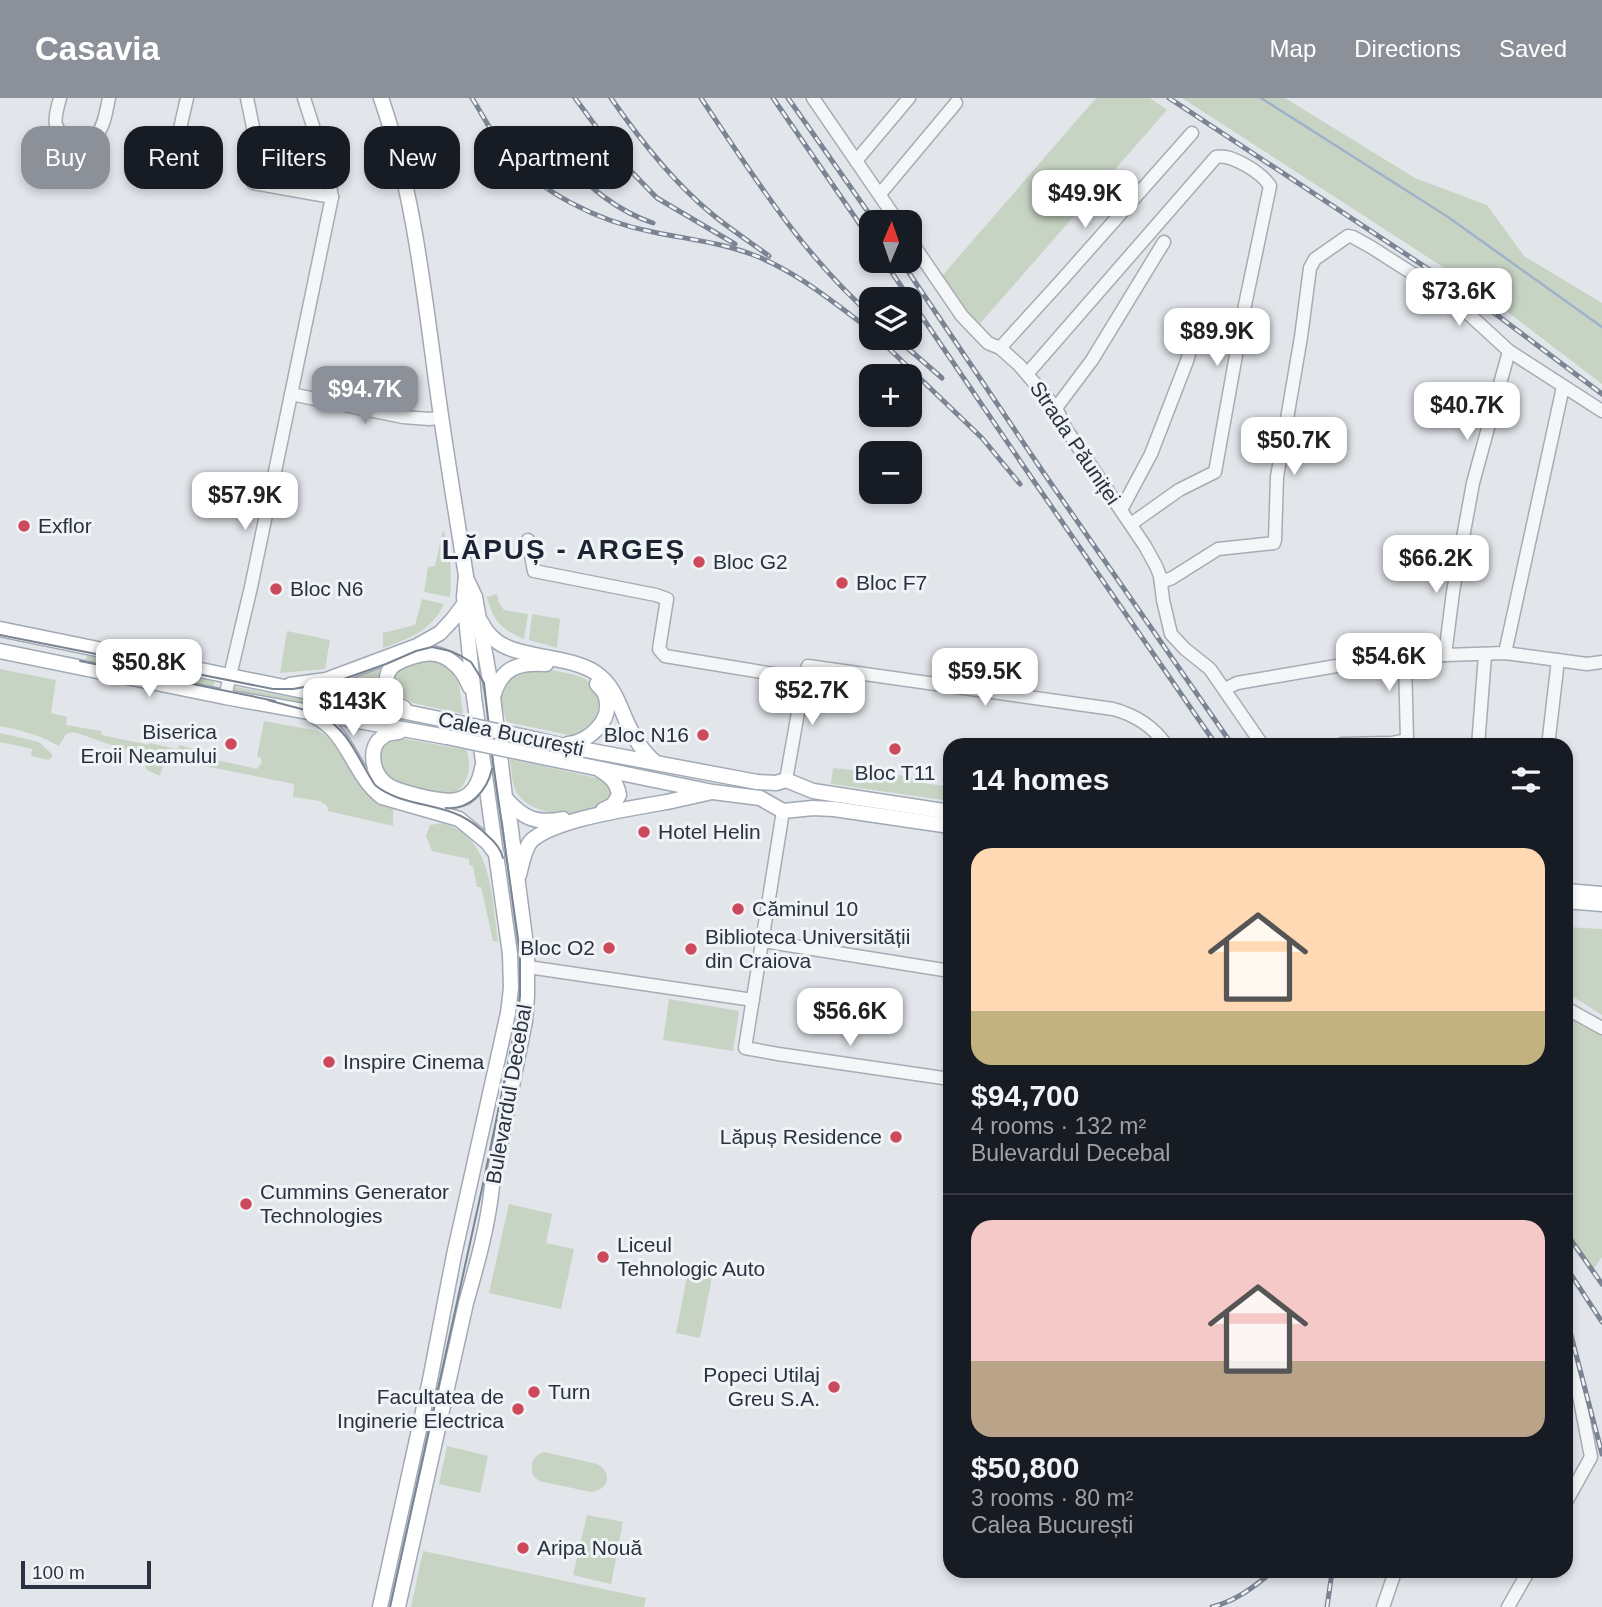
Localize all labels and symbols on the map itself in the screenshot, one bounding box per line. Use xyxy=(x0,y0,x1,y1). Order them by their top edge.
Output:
pin: $49.9K xyxy=(1028,170,1142,230)
north arrow xyxy=(859,210,922,273)
pin: $73.6K xyxy=(1402,268,1516,328)
pin: $89.9K xyxy=(1160,308,1274,368)
pin: $94.7K xyxy=(308,366,422,426)
street label: Strada Păuniței xyxy=(1026,377,1125,509)
pin: $40.7K xyxy=(1410,382,1524,442)
pin: $50.7K xyxy=(1237,418,1351,477)
pin: $57.9K xyxy=(188,472,302,532)
place label: Exflor xyxy=(38,514,92,537)
marker: Exflor xyxy=(16,518,32,534)
district label: LĂPUȘ - ARGEȘ xyxy=(442,534,686,565)
pin: $66.2K xyxy=(1379,536,1493,595)
place label: Bloc G2 xyxy=(713,550,788,573)
marker: Bloc G2 xyxy=(691,554,707,570)
place label: Bloc F7 xyxy=(856,571,927,594)
marker: Bloc F7 xyxy=(834,575,850,591)
place label: Bloc N6 xyxy=(290,577,364,600)
marker: Bloc N6 xyxy=(268,581,284,597)
pin: $54.6K xyxy=(1332,634,1446,693)
pin: $50.8K xyxy=(92,640,206,699)
pin: $59.5K xyxy=(928,648,1042,708)
pin: $52.7K xyxy=(755,668,869,727)
pin: $143K xyxy=(304,678,402,738)
street label: Calea București xyxy=(436,707,586,760)
place label: Biserica Eroii Neamului xyxy=(80,720,217,767)
place label: Bloc N16 xyxy=(604,723,689,746)
marker: Bloc N16 xyxy=(695,727,711,743)
marker: Biserica Eroii Neamului xyxy=(223,736,239,752)
marker: Bloc T11 xyxy=(887,741,903,757)
place label: Bloc T11 xyxy=(855,761,935,784)
place label: Hotel Helin xyxy=(658,820,761,843)
marker: Hotel Helin xyxy=(636,824,652,840)
place label: Căminul 10 xyxy=(752,897,858,920)
marker: Căminul 10 xyxy=(730,901,746,917)
place label: Biblioteca Universității din Craiova xyxy=(705,925,910,972)
place label: Bloc O2 xyxy=(520,936,595,959)
marker: Bloc O2 xyxy=(601,940,617,956)
marker: Biblioteca Universității din Craiova xyxy=(683,941,699,957)
pin: $56.6K xyxy=(793,988,907,1048)
street label: Bulevardul Decebal xyxy=(481,1002,536,1186)
place label: Inspire Cinema xyxy=(343,1050,485,1073)
marker: Inspire Cinema xyxy=(321,1054,337,1070)
place label: Lăpuș Residence xyxy=(720,1125,882,1148)
marker: Lăpuș Residence xyxy=(888,1129,904,1145)
place label: Cummins Generator Technologies xyxy=(260,1180,449,1227)
marker: Cummins Generator Technologies xyxy=(238,1196,254,1212)
place label: Liceul Tehnologic Auto xyxy=(617,1233,765,1280)
marker: Liceul Tehnologic Auto xyxy=(595,1249,611,1265)
place label: Popeci Utilaj Greu S.A. xyxy=(703,1363,820,1410)
marker: Popeci Utilaj Greu S.A. xyxy=(826,1379,842,1395)
place label: Turn xyxy=(548,1380,590,1403)
marker: Turn xyxy=(526,1384,542,1400)
place label: Facultatea de Inginerie Electrica xyxy=(337,1385,504,1432)
marker: Facultatea de Inginerie Electrica xyxy=(510,1401,526,1417)
place label: Aripa Nouă xyxy=(537,1536,642,1559)
marker: Aripa Nouă xyxy=(515,1540,531,1556)
scale bar xyxy=(21,1558,150,1590)

